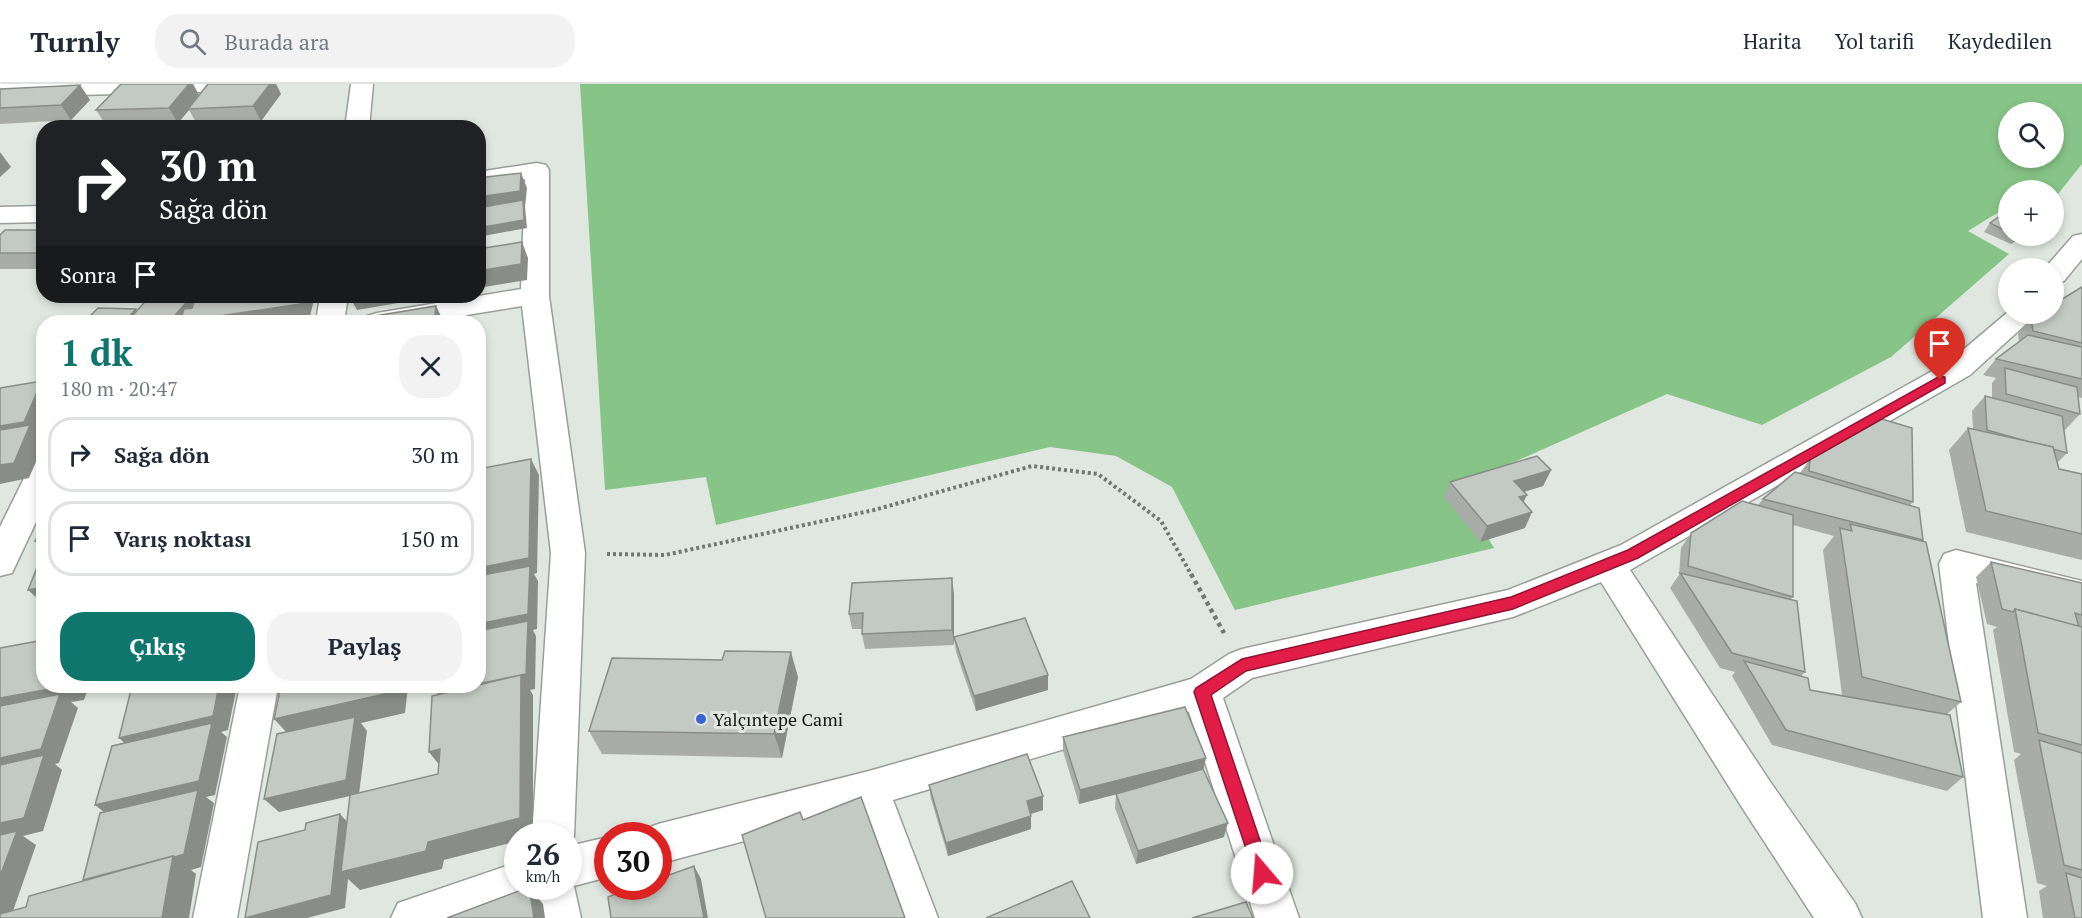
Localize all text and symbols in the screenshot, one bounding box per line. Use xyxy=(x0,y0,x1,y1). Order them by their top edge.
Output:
search box xyxy=(155,14,575,68)
text: Turnly xyxy=(30,23,119,60)
icon: search xyxy=(176,25,209,58)
text: Burada ara xyxy=(224,27,330,56)
text: Harita xyxy=(1743,27,1802,55)
text: Yol tarifi xyxy=(1835,27,1915,55)
text: Kaydedilen xyxy=(1948,27,2052,55)
map controls xyxy=(1998,102,2064,324)
button: search xyxy=(1998,102,2064,168)
text: 30 m xyxy=(159,137,257,193)
icon: right xyxy=(60,144,138,222)
button: + xyxy=(1998,180,2064,246)
text: Sağa dön xyxy=(159,191,267,227)
icon: arrive xyxy=(129,258,162,291)
button: − xyxy=(1998,258,2064,324)
text: Sonra xyxy=(60,260,117,289)
pin xyxy=(1914,318,1965,380)
icon: arrive xyxy=(1923,327,1956,360)
text: 1 dk xyxy=(60,329,133,376)
button: close xyxy=(399,335,462,398)
text: 180 m · 20:47 xyxy=(60,375,178,402)
icon: right xyxy=(63,438,96,471)
text: Sağa dön xyxy=(114,440,210,469)
text: 30 m xyxy=(411,440,459,469)
icon: arrive xyxy=(63,522,96,555)
text: Varış noktası xyxy=(114,524,252,553)
text: 150 m xyxy=(399,524,459,553)
button: Çıkış xyxy=(60,612,255,681)
button: Paylaş xyxy=(267,612,462,681)
place label: Yalçıntepe Cami xyxy=(713,707,843,731)
marker: Yalçıntepe Cami xyxy=(694,712,708,726)
speed limit sign: 30 xyxy=(594,822,672,900)
text: 26 xyxy=(526,834,560,874)
position arrow xyxy=(1230,841,1294,905)
text: km/h xyxy=(526,866,560,886)

